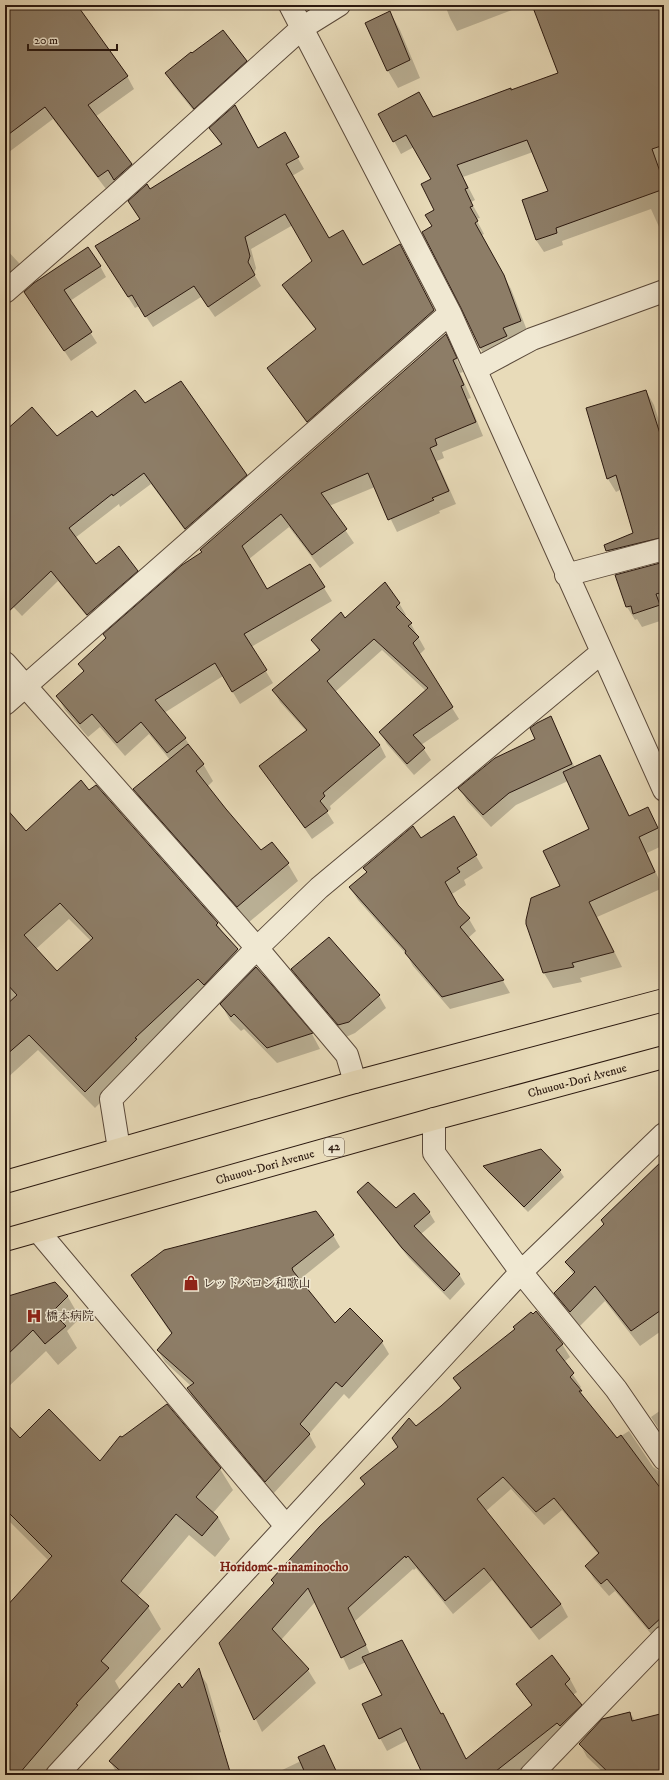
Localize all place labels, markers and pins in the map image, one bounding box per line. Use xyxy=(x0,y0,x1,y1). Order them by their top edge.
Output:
shop icon: レッドバロン和歌山 xyxy=(182,1274,200,1292)
place label: レッドバロン和歌山 xyxy=(203,1276,311,1291)
hospital icon: 橋本病院 xyxy=(25,1307,43,1325)
place label: 橋本病院 xyxy=(46,1309,94,1324)

